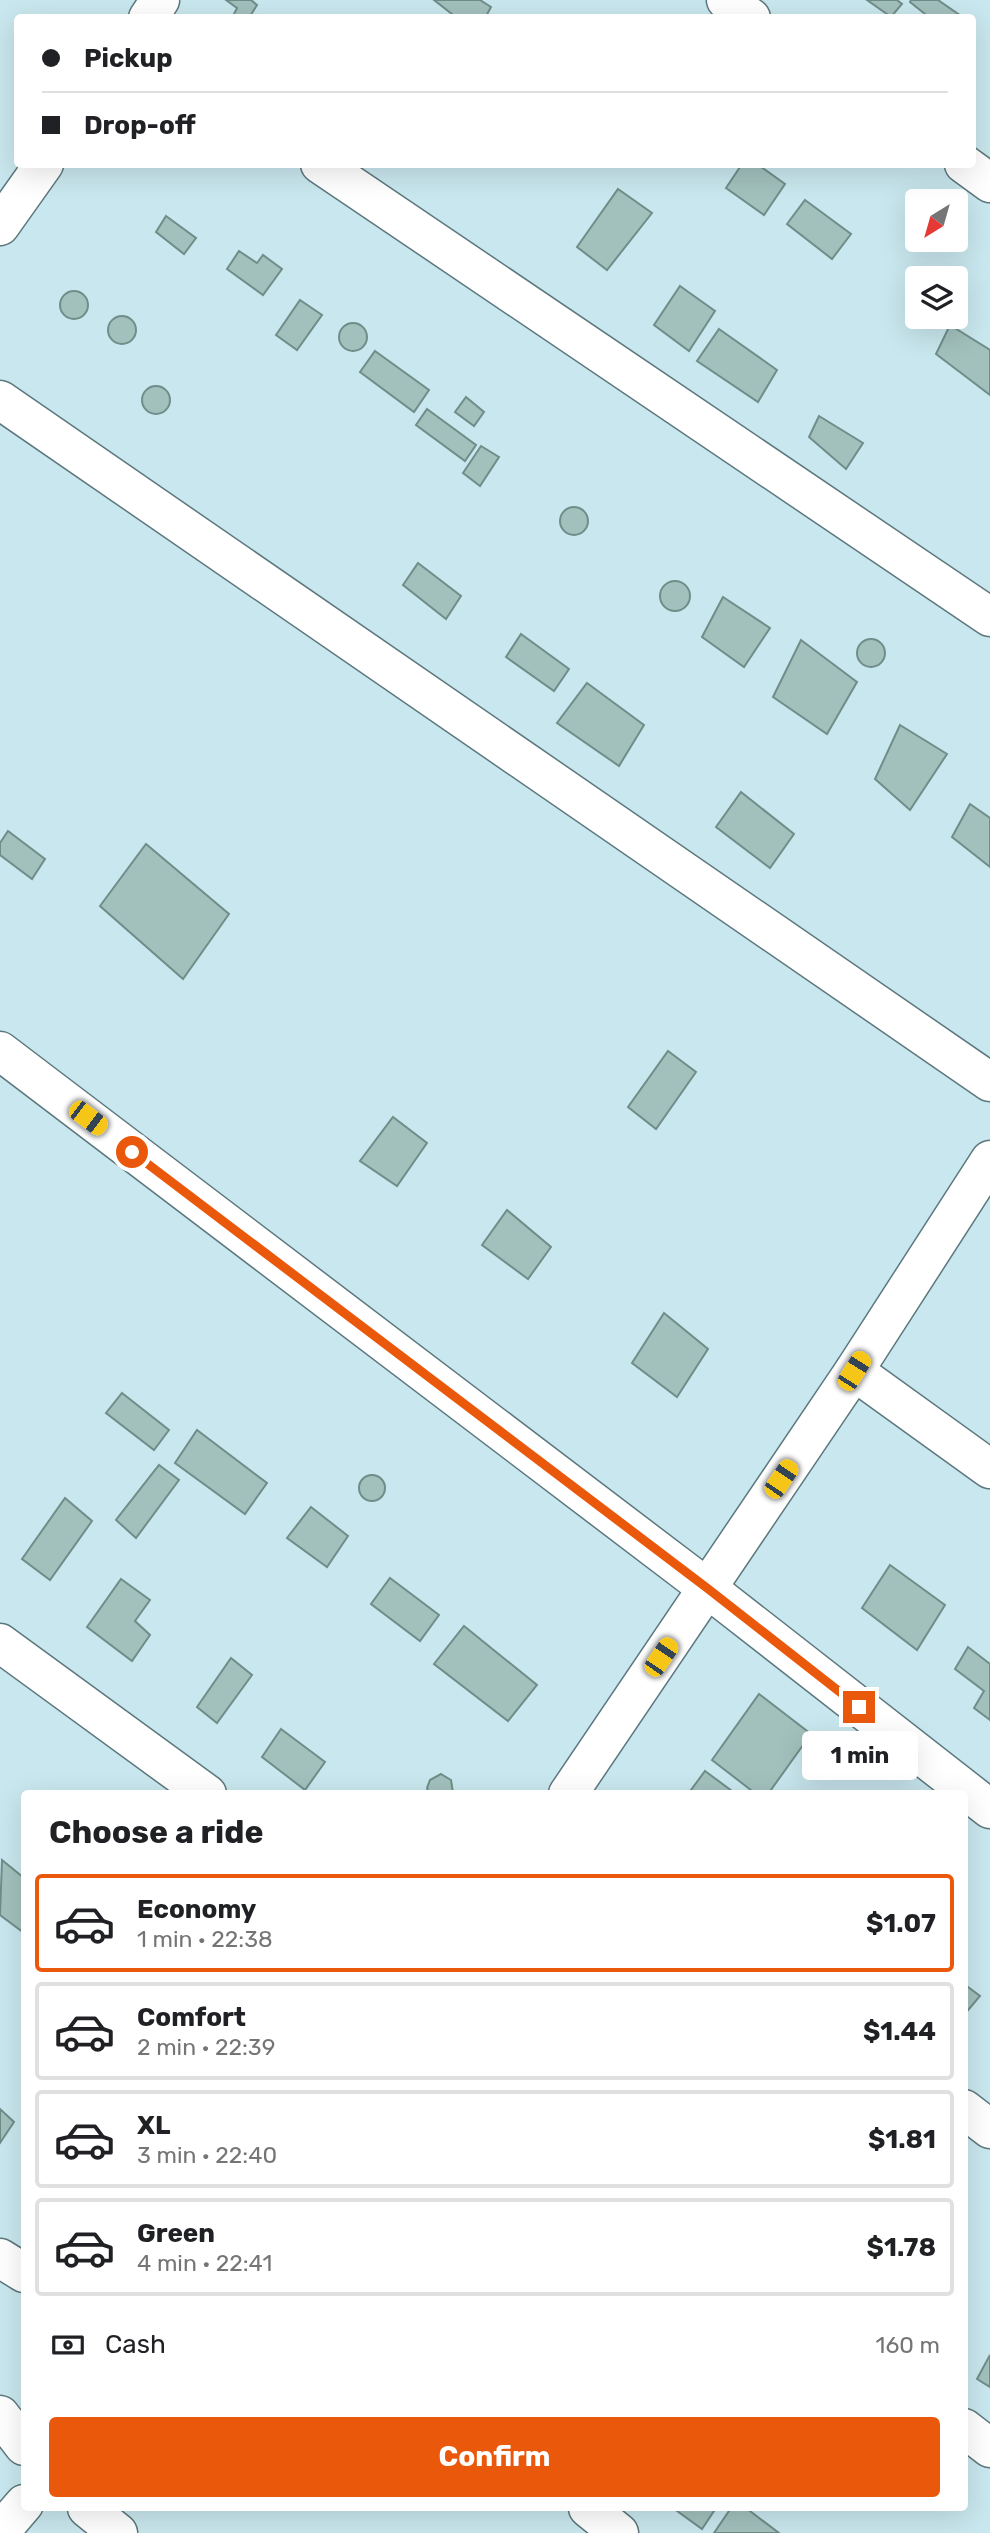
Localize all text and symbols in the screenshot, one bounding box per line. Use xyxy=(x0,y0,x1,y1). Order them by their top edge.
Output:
text: Pickup xyxy=(84,43,173,74)
text: Drop-off xyxy=(84,110,196,141)
north arrow xyxy=(905,189,968,252)
map controls xyxy=(905,189,968,329)
button: layers xyxy=(905,266,968,329)
car xyxy=(65,1097,112,1139)
route start xyxy=(116,1136,148,1168)
car xyxy=(834,1348,875,1394)
car xyxy=(761,1456,802,1502)
car xyxy=(641,1634,682,1680)
route end xyxy=(843,1691,875,1723)
callout: 1 min xyxy=(801,1732,917,1780)
text: 1 min xyxy=(831,1741,889,1769)
text: Choose a ride xyxy=(49,1813,263,1851)
icon: car xyxy=(53,1892,116,1955)
text: Economy xyxy=(137,1894,256,1925)
text: $1.07 xyxy=(866,1908,936,1939)
text: 1 min · 22:38 xyxy=(137,1925,273,1953)
icon: car xyxy=(53,2000,116,2063)
text: Comfort xyxy=(137,2002,246,2033)
text: $1.44 xyxy=(863,2016,936,2047)
text: 2 min · 22:39 xyxy=(137,2033,275,2061)
icon: car xyxy=(53,2108,116,2171)
text: XL xyxy=(137,2110,170,2141)
text: $1.81 xyxy=(868,2124,936,2155)
text: 3 min · 22:40 xyxy=(137,2141,277,2169)
icon: car xyxy=(53,2216,116,2279)
text: Green xyxy=(137,2218,215,2249)
text: $1.78 xyxy=(867,2232,936,2263)
text: 4 min · 22:41 xyxy=(137,2249,272,2277)
icon: cash xyxy=(49,2326,87,2364)
text: Cash xyxy=(105,2329,166,2360)
text: 160 m xyxy=(876,2331,940,2359)
button: Confirm xyxy=(49,2417,940,2497)

